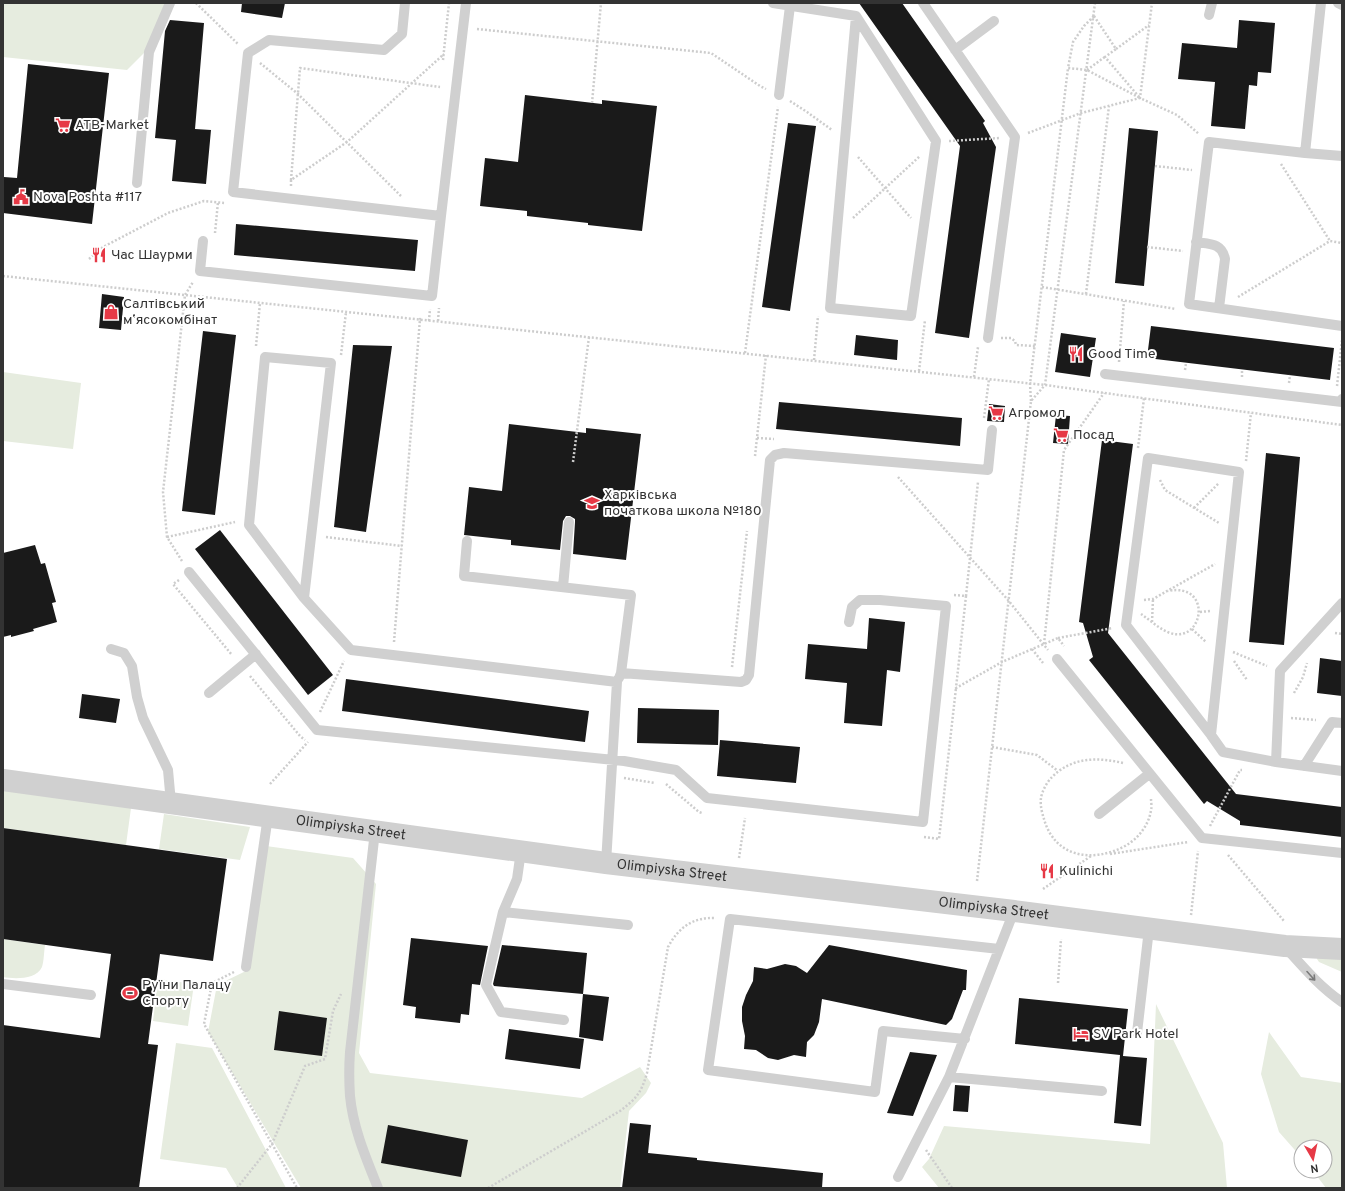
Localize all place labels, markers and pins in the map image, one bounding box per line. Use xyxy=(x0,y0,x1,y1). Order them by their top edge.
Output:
supermarket icon: ATB-Market xyxy=(54,116,72,134)
place label: ATB-Market xyxy=(75,117,149,134)
public building icon: Nova Poshta #117 xyxy=(12,188,30,206)
place label: Nova Poshta #117 xyxy=(33,189,142,206)
restaurant icon: Час Шаурми xyxy=(90,246,108,264)
place label: Час Шаурми xyxy=(111,247,193,264)
place label: Салтівський мʼясокомбінат xyxy=(123,296,217,329)
shop icon: Салтівський мʼясокомбінат xyxy=(102,303,120,321)
restaurant icon: Good Time xyxy=(1067,345,1085,363)
place label: Good Time xyxy=(1088,346,1156,363)
supermarket icon: Агромол xyxy=(987,404,1005,422)
place label: Агромол xyxy=(1008,405,1065,422)
supermarket icon: Посад xyxy=(1052,426,1070,444)
place label: Посад xyxy=(1073,427,1115,444)
place label: Харківська початкова школа №180 xyxy=(604,487,762,520)
school or university icon: Харківська початкова школа №180 xyxy=(583,494,601,512)
restaurant icon: Kulinichi xyxy=(1038,862,1056,880)
place label: Kulinichi xyxy=(1059,863,1113,880)
place label: Руїни Палацу Спорту xyxy=(142,977,231,1010)
sports icon: Руїни Палацу Спорту xyxy=(121,984,139,1002)
hotel icon: SV Park Hotel xyxy=(1072,1025,1090,1043)
place label: SV Park Hotel xyxy=(1093,1026,1179,1043)

